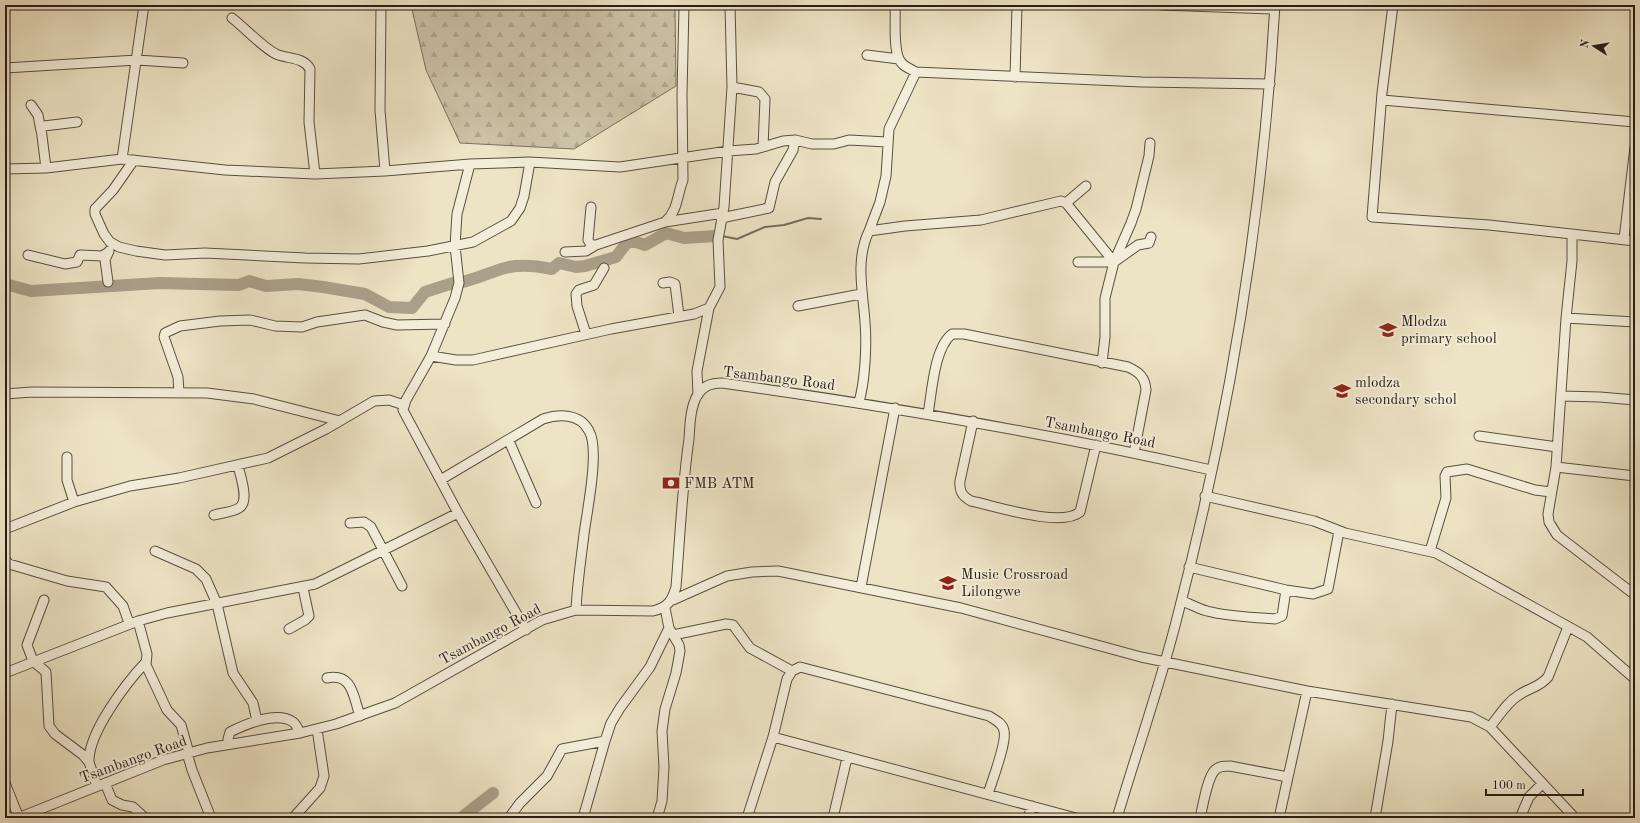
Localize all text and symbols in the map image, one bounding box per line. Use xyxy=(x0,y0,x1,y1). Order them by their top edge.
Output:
north arrow xyxy=(1574,26,1614,66)
text: N xyxy=(1579,38,1592,49)
place label: Mlodza primary school xyxy=(1401,315,1497,347)
school or university icon: Mlodza primary school xyxy=(1378,320,1398,340)
street label: Tsambango Road xyxy=(722,365,836,394)
place label: mlodza secondary schol xyxy=(1355,376,1457,408)
school or university icon: mlodza secondary schol xyxy=(1332,381,1352,401)
street label: Tsambango Road xyxy=(1043,415,1157,452)
bank icon: FMB ATM xyxy=(661,473,681,493)
place label: FMB ATM xyxy=(684,477,755,492)
place label: Music Crossroad Lilongwe xyxy=(961,568,1069,600)
school or university icon: Music Crossroad Lilongwe xyxy=(938,573,958,593)
street label: Tsambango Road xyxy=(437,602,544,668)
street label: Tsambango Road xyxy=(78,734,189,787)
scale bar xyxy=(1486,771,1583,797)
text: 100 m xyxy=(1492,780,1526,792)

